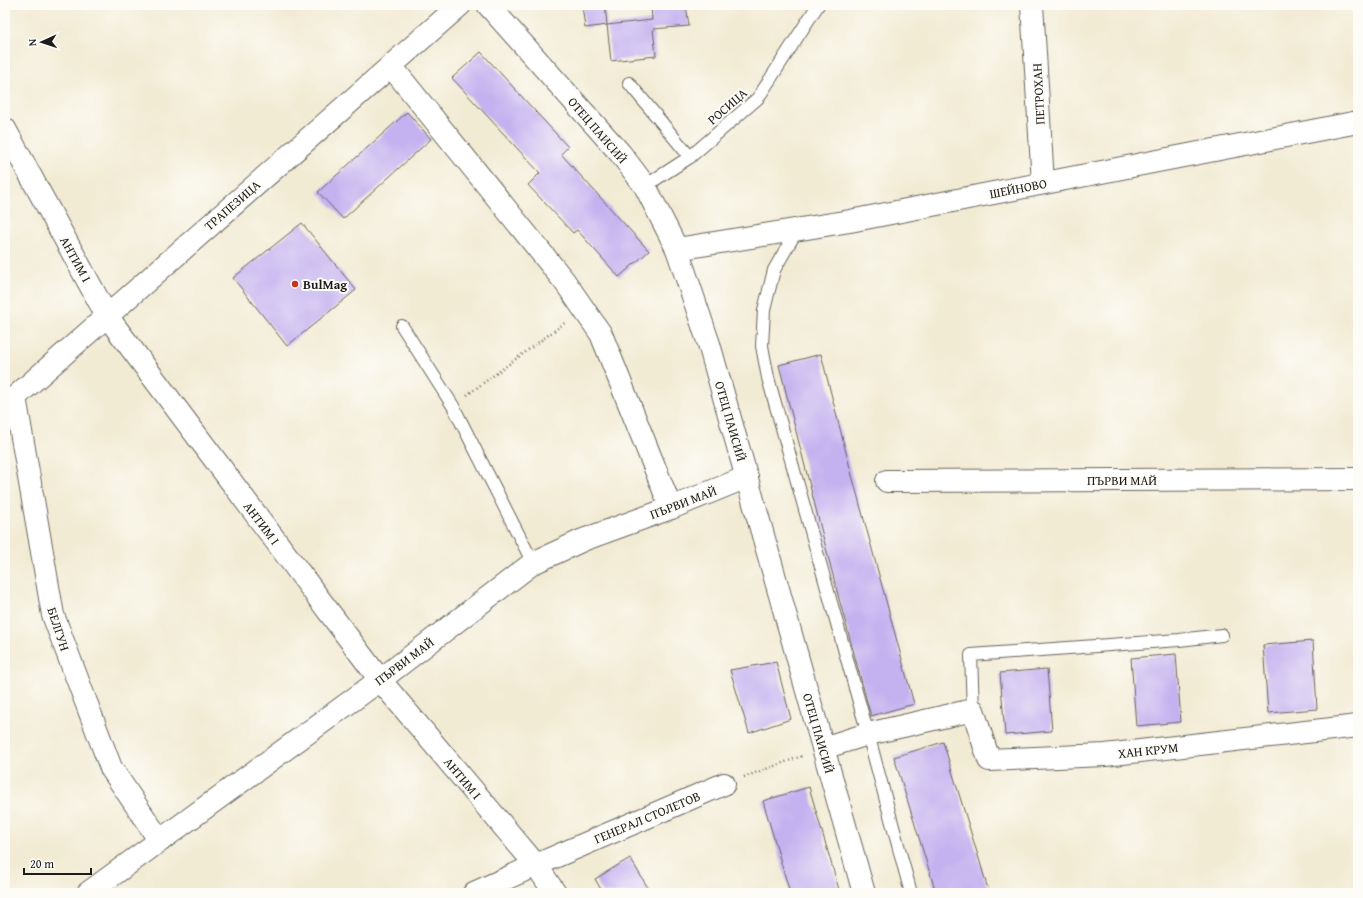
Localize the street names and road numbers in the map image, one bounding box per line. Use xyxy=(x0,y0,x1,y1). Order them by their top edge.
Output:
street label: ПЕТРОХАН xyxy=(1027,62,1050,125)
street label: РОСИЦА xyxy=(703,84,751,129)
street label: ОТЕЦ ПАИСИЙ xyxy=(563,93,632,168)
street label: ШЕЙНОВО xyxy=(988,174,1048,203)
street label: ТРАПЕЗИЦА xyxy=(200,176,265,235)
street label: АНТИМ I xyxy=(55,233,96,286)
street label: ОТЕЦ ПАИСИЙ xyxy=(710,379,751,464)
street label: ПЪРВИ МАЙ xyxy=(1087,471,1157,490)
street label: ПЪРВИ МАЙ xyxy=(647,481,720,524)
street label: АНТИМ I xyxy=(239,498,284,549)
street label: БЕЛГУН xyxy=(43,605,75,654)
street label: ПЪРВИ МАЙ xyxy=(371,633,438,690)
street label: ОТЕЦ ПАИСИЙ xyxy=(798,691,839,776)
street label: ХАН КРУМ xyxy=(1117,738,1179,763)
street label: АНТИМ I xyxy=(439,753,486,803)
street label: ГЕНЕРАЛ СТОЛЕТОВ xyxy=(591,786,703,848)

